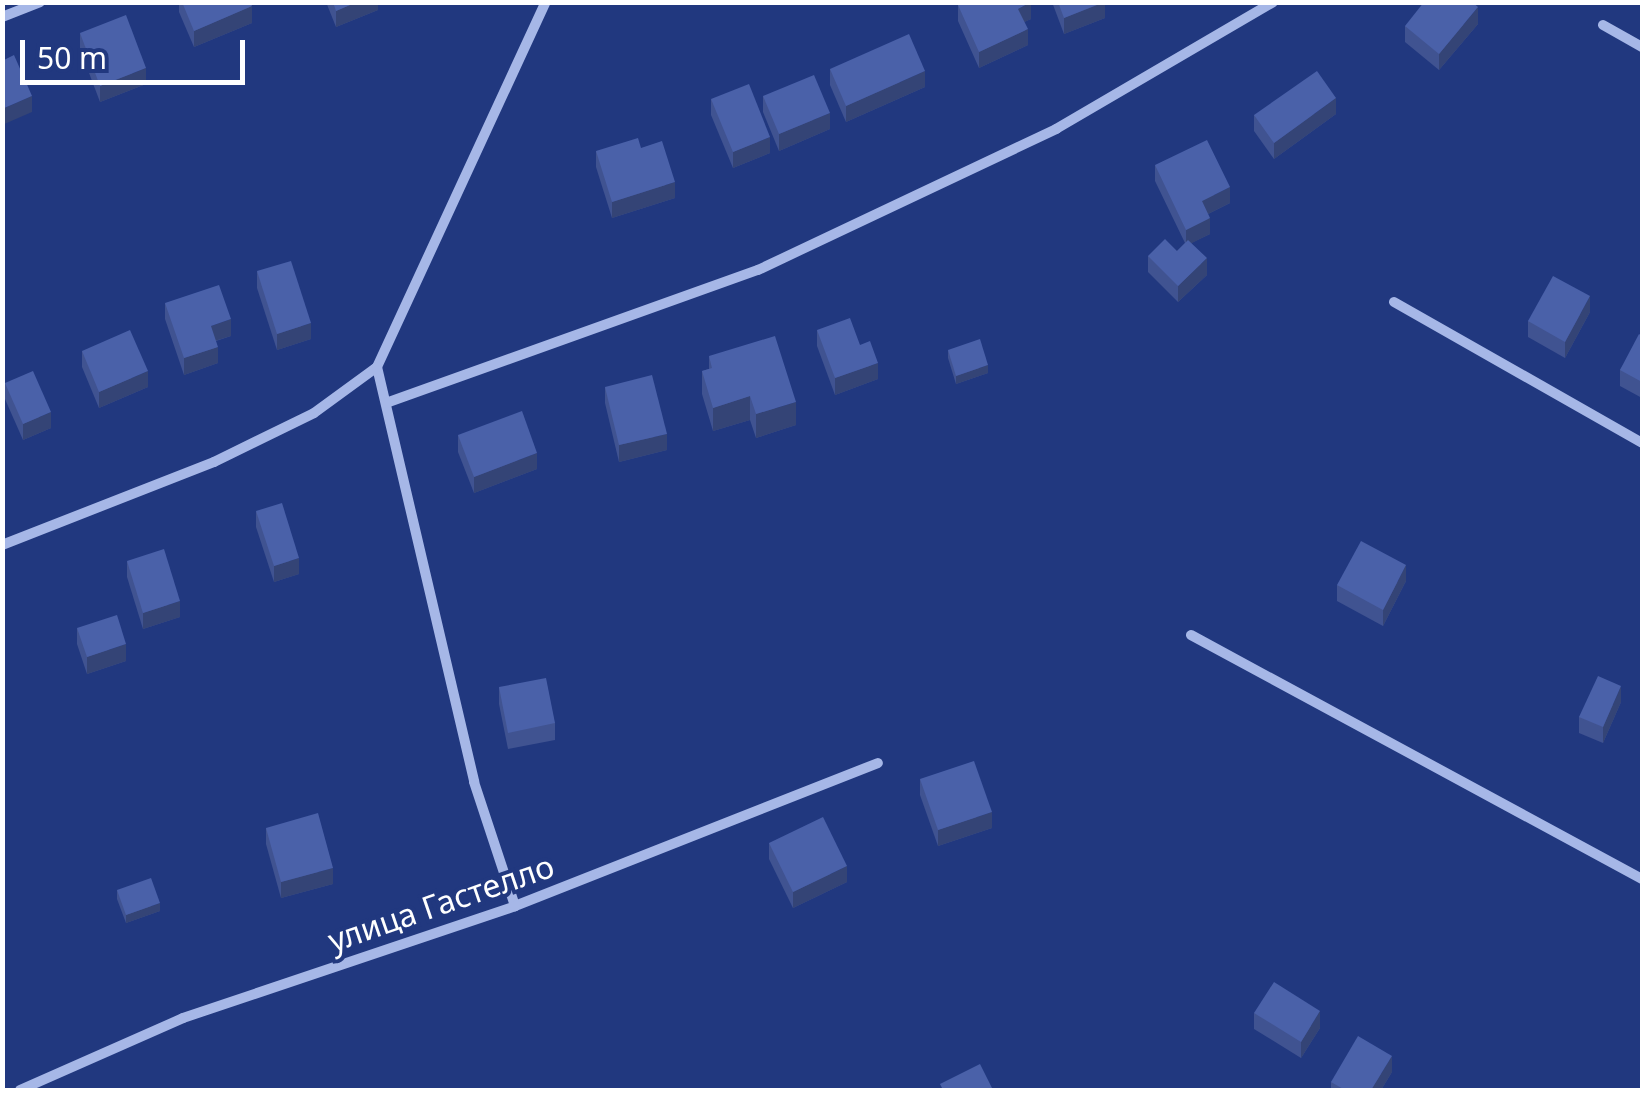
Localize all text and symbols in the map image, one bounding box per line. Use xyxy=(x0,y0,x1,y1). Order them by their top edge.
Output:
scale bar xyxy=(25,20,250,82)
text: 50 m xyxy=(37,37,107,78)
street label: улица Гастелло xyxy=(323,846,559,960)

